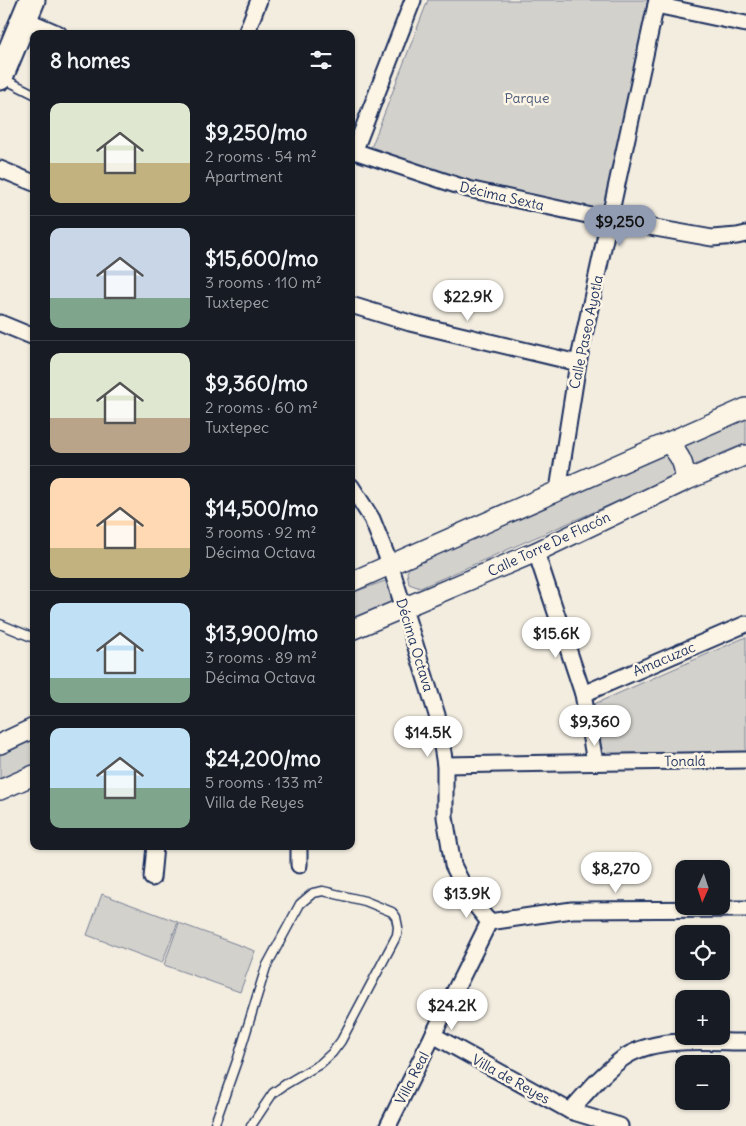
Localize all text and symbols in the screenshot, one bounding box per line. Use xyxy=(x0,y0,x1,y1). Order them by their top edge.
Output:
icon: filters xyxy=(307,46,335,74)
text: 8 homes xyxy=(50,47,130,74)
park label: Parque xyxy=(504,89,550,107)
text: $9,250/mo xyxy=(205,119,307,146)
icon: home xyxy=(90,123,150,183)
text: 2 rooms · 54 m² xyxy=(205,146,317,166)
text: Apartment xyxy=(205,166,283,186)
street label: Décima Sexta xyxy=(458,178,546,214)
pin: $9,250 xyxy=(579,204,661,247)
text: $9,250 xyxy=(595,211,645,231)
text: $15,600/mo xyxy=(205,245,318,272)
icon: home xyxy=(90,248,150,308)
text: 3 rooms · 110 m² xyxy=(205,272,322,292)
street label: Calle Paseo Ayotla xyxy=(565,273,607,391)
pin: $22.9K xyxy=(427,280,509,322)
text: $22.9K xyxy=(444,286,492,306)
text: Tuxtepec xyxy=(205,292,269,312)
text: $9,360/mo xyxy=(205,370,308,397)
icon: home xyxy=(90,373,150,433)
text: 2 rooms · 60 m² xyxy=(205,397,318,417)
text: Tuxtepec xyxy=(205,417,269,437)
text: $14,500/mo xyxy=(205,495,318,522)
icon: home xyxy=(90,498,150,558)
street label: Calle Torre De Flacón xyxy=(485,508,613,580)
text: 3 rooms · 92 m² xyxy=(205,522,317,542)
text: Décima Octava xyxy=(205,542,316,562)
street label: Décima Octava xyxy=(392,596,438,694)
pin: $15.6K xyxy=(515,616,597,659)
text: $13,900/mo xyxy=(205,620,318,647)
icon: home xyxy=(90,623,150,683)
text: $15.6K xyxy=(533,623,579,643)
street label: Amacuzac xyxy=(630,638,698,680)
text: 3 rooms · 89 m² xyxy=(205,647,317,667)
text: Décima Octava xyxy=(205,667,316,687)
pin: $9,360 xyxy=(554,704,636,747)
text: $9,360 xyxy=(570,711,620,731)
pin: $14.5K xyxy=(387,716,469,758)
text: $14.5K xyxy=(405,722,451,742)
text: $24,200/mo xyxy=(205,745,321,772)
icon: home xyxy=(90,748,150,808)
street label: Tonalá xyxy=(664,752,706,770)
text: 5 rooms · 133 m² xyxy=(205,772,323,792)
text: Villa de Reyes xyxy=(205,792,304,812)
pin: $8,270 xyxy=(575,852,657,894)
text: $8,270 xyxy=(592,858,640,878)
north arrow xyxy=(675,860,730,915)
map controls xyxy=(675,860,730,1110)
pin: $13.9K xyxy=(426,876,508,919)
text: $13.9K xyxy=(444,883,490,903)
button: locate xyxy=(675,925,730,980)
pin: $24.2K xyxy=(411,988,493,1031)
button: + xyxy=(675,990,730,1045)
text: $24.2K xyxy=(428,995,476,1015)
street label: Villa Real xyxy=(391,1049,433,1107)
street label: Villa de Reyes xyxy=(469,1050,553,1108)
button: − xyxy=(675,1055,730,1110)

